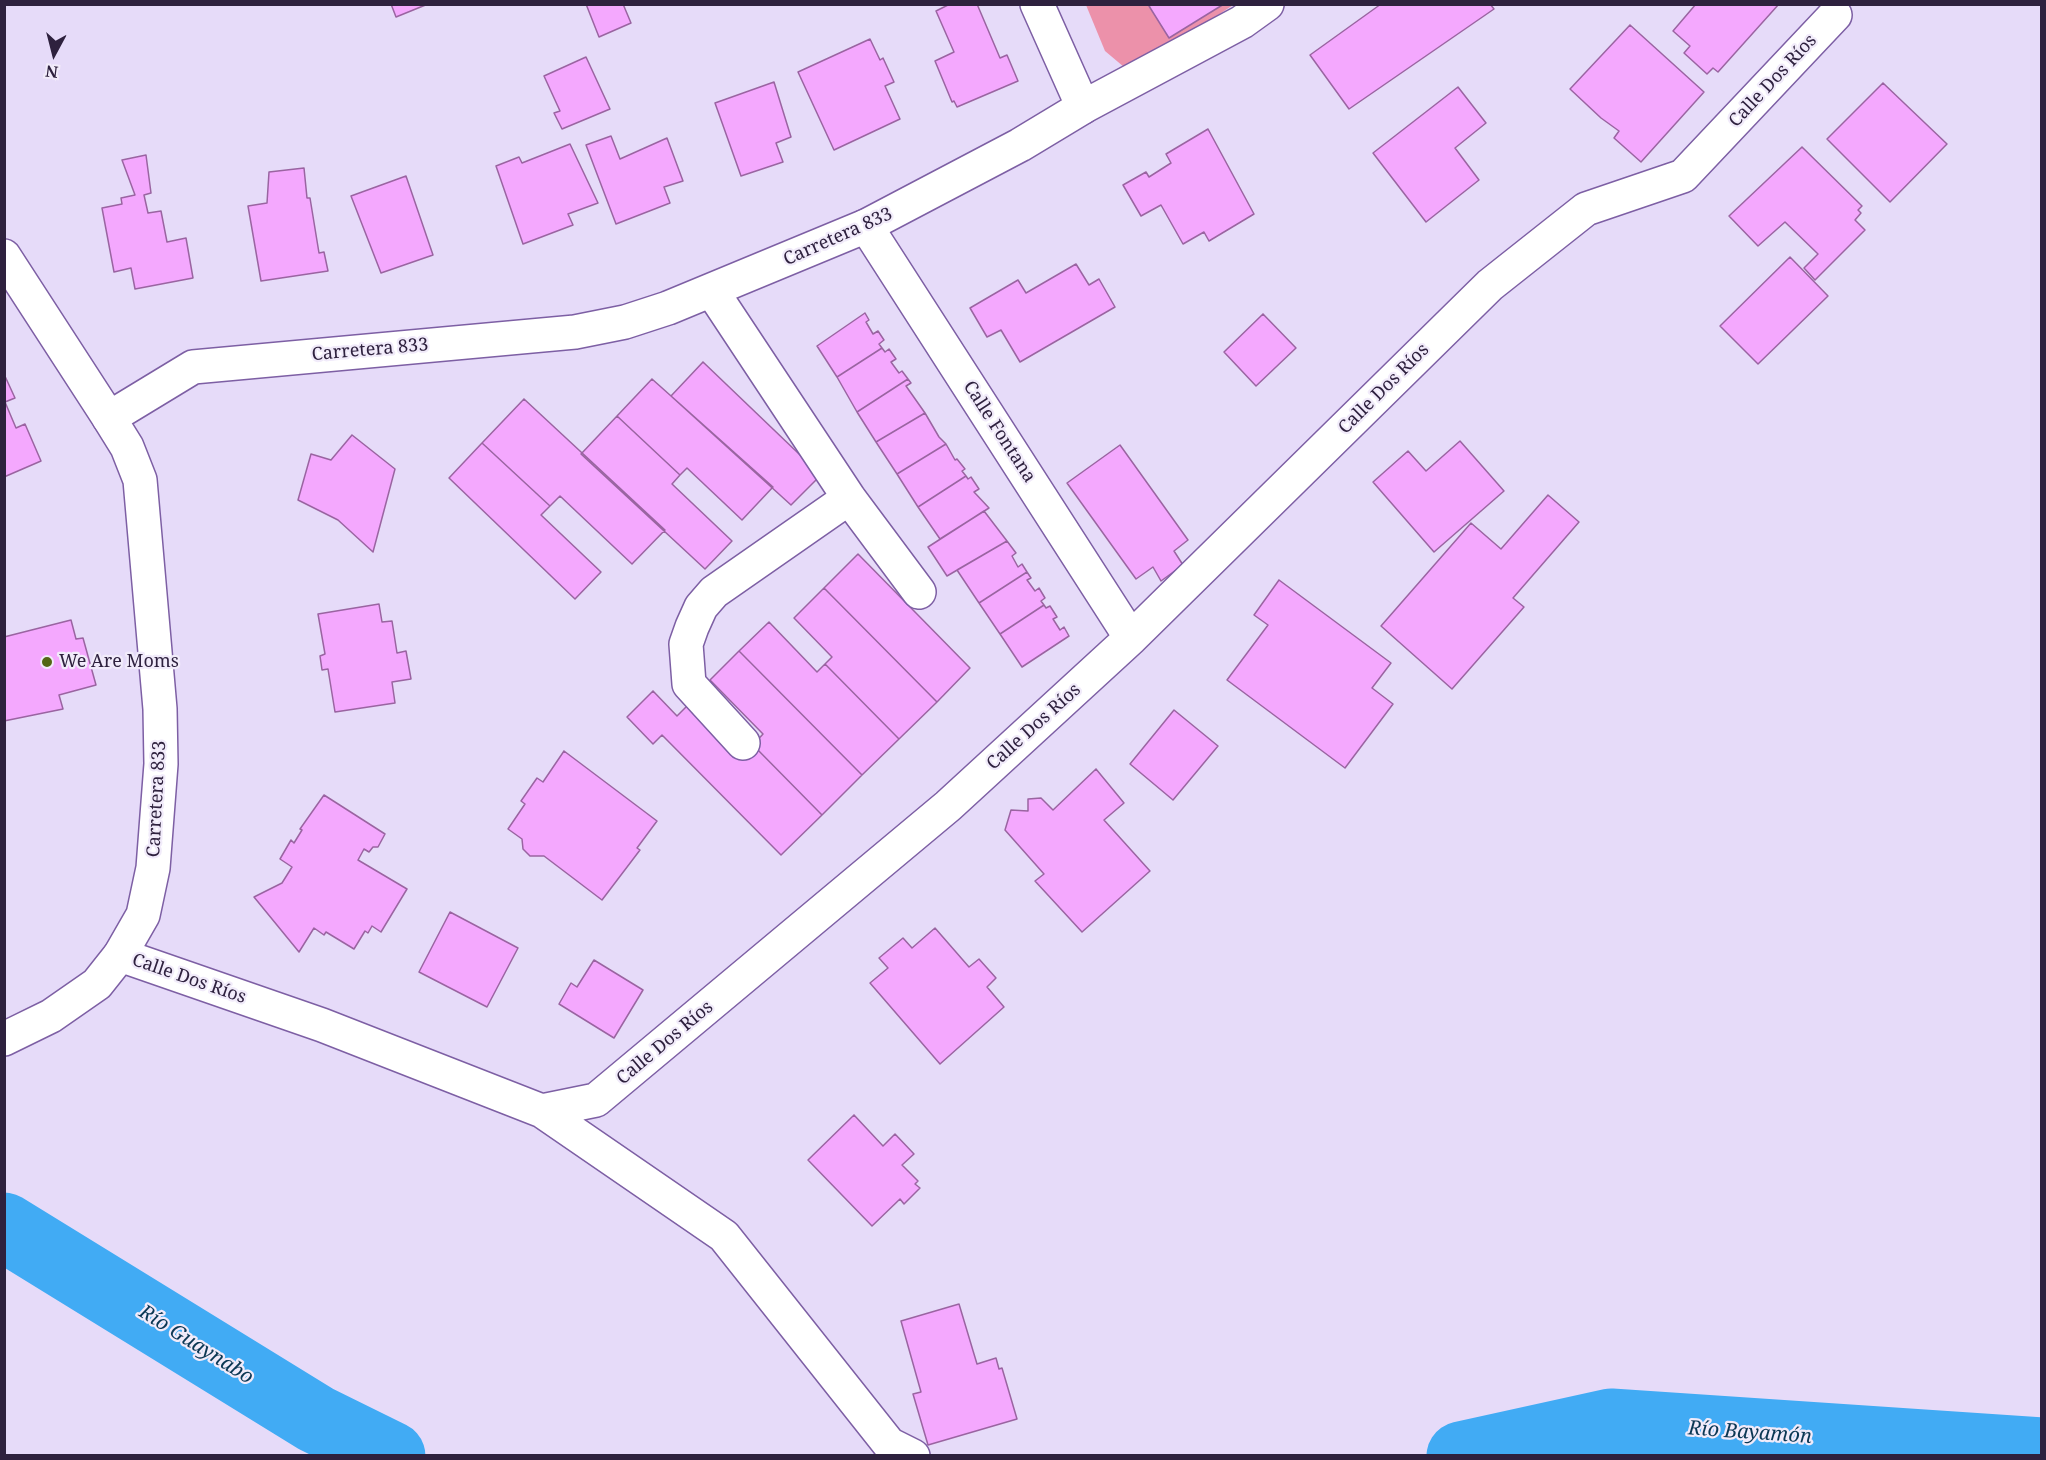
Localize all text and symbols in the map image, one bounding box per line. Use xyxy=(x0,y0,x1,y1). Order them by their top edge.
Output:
north arrow xyxy=(24,24,84,84)
street label: Calle Dos Ríos xyxy=(1725,30,1821,132)
text: N xyxy=(44,60,59,84)
street label: Carretera 833 xyxy=(780,203,896,271)
street label: Carretera 833 xyxy=(311,334,429,366)
street label: Calle Dos Ríos xyxy=(1334,339,1434,439)
street label: Calle Fontana xyxy=(958,377,1040,487)
place label: We Are Moms xyxy=(59,651,179,673)
marker: We Are Moms xyxy=(40,655,54,669)
street label: Calle Dos Ríos xyxy=(983,679,1085,775)
street label: Carretera 833 xyxy=(143,740,171,858)
street label: Calle Dos Ríos xyxy=(129,949,249,1009)
street label: Calle Dos Ríos xyxy=(612,996,718,1090)
water label: Río Guaynabo xyxy=(134,1300,258,1390)
water label: Río Bayamón xyxy=(1687,1417,1813,1449)

